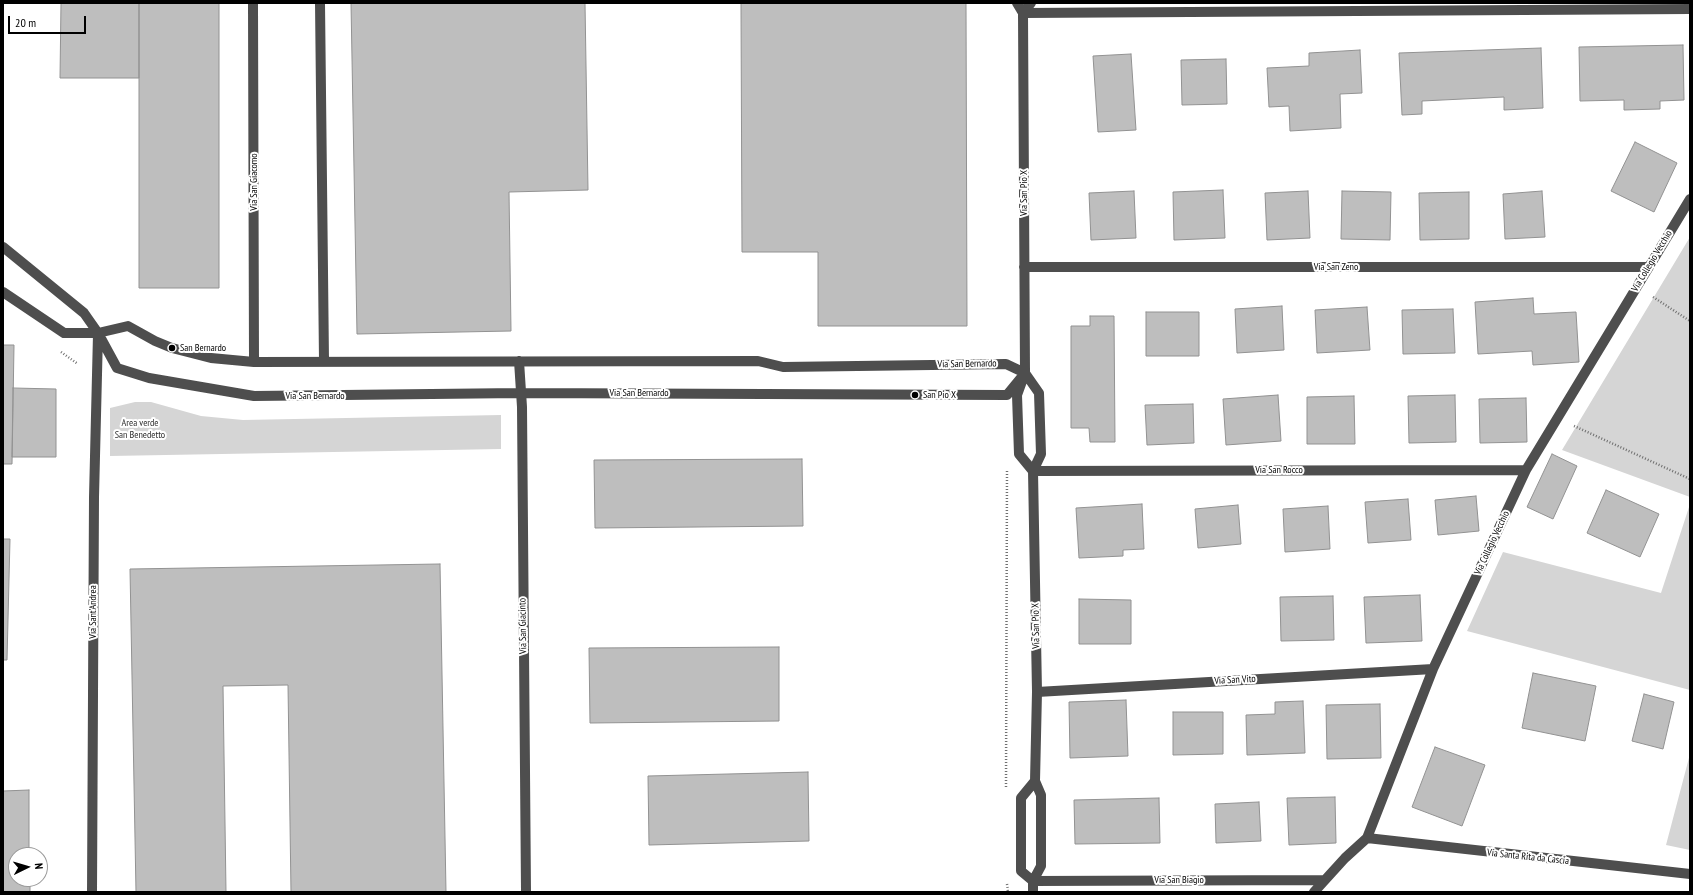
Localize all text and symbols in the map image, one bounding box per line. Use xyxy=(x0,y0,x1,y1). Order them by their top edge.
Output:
scale bar xyxy=(10,8,88,34)
text: 20 m xyxy=(15,15,36,30)
street label: Via San Giacomo xyxy=(248,153,260,211)
street label: Via San Pio X xyxy=(1018,170,1030,216)
street label: Via Collegio Vecchio xyxy=(1629,228,1675,294)
street label: Via San Zeno xyxy=(1314,261,1358,273)
place label: San Bernardo xyxy=(180,342,226,354)
marker: San Bernardo xyxy=(167,343,177,353)
street label: Via San Bernardo xyxy=(937,357,997,371)
street label: Via San Bernardo xyxy=(609,387,669,399)
place label: San Pio X xyxy=(923,389,956,401)
street label: Via San Bernardo xyxy=(285,390,345,402)
marker: San Pio X xyxy=(910,390,920,400)
park label: Area verde San Benedetto xyxy=(115,417,165,440)
street label: Via San Rocco xyxy=(1255,464,1303,476)
street label: Via Collegio Vecchio xyxy=(1472,509,1512,577)
street label: Via Sant'Andrea xyxy=(87,585,99,639)
street label: Via San Giacinto xyxy=(517,598,529,654)
street label: Via San Pio X xyxy=(1030,603,1042,649)
street label: Via San Vito xyxy=(1214,673,1256,687)
north arrow xyxy=(8,847,48,887)
street label: Via Santa Rita da Cascia xyxy=(1486,847,1570,867)
text: N xyxy=(32,862,46,870)
street label: Via San Biagio xyxy=(1154,874,1204,886)

